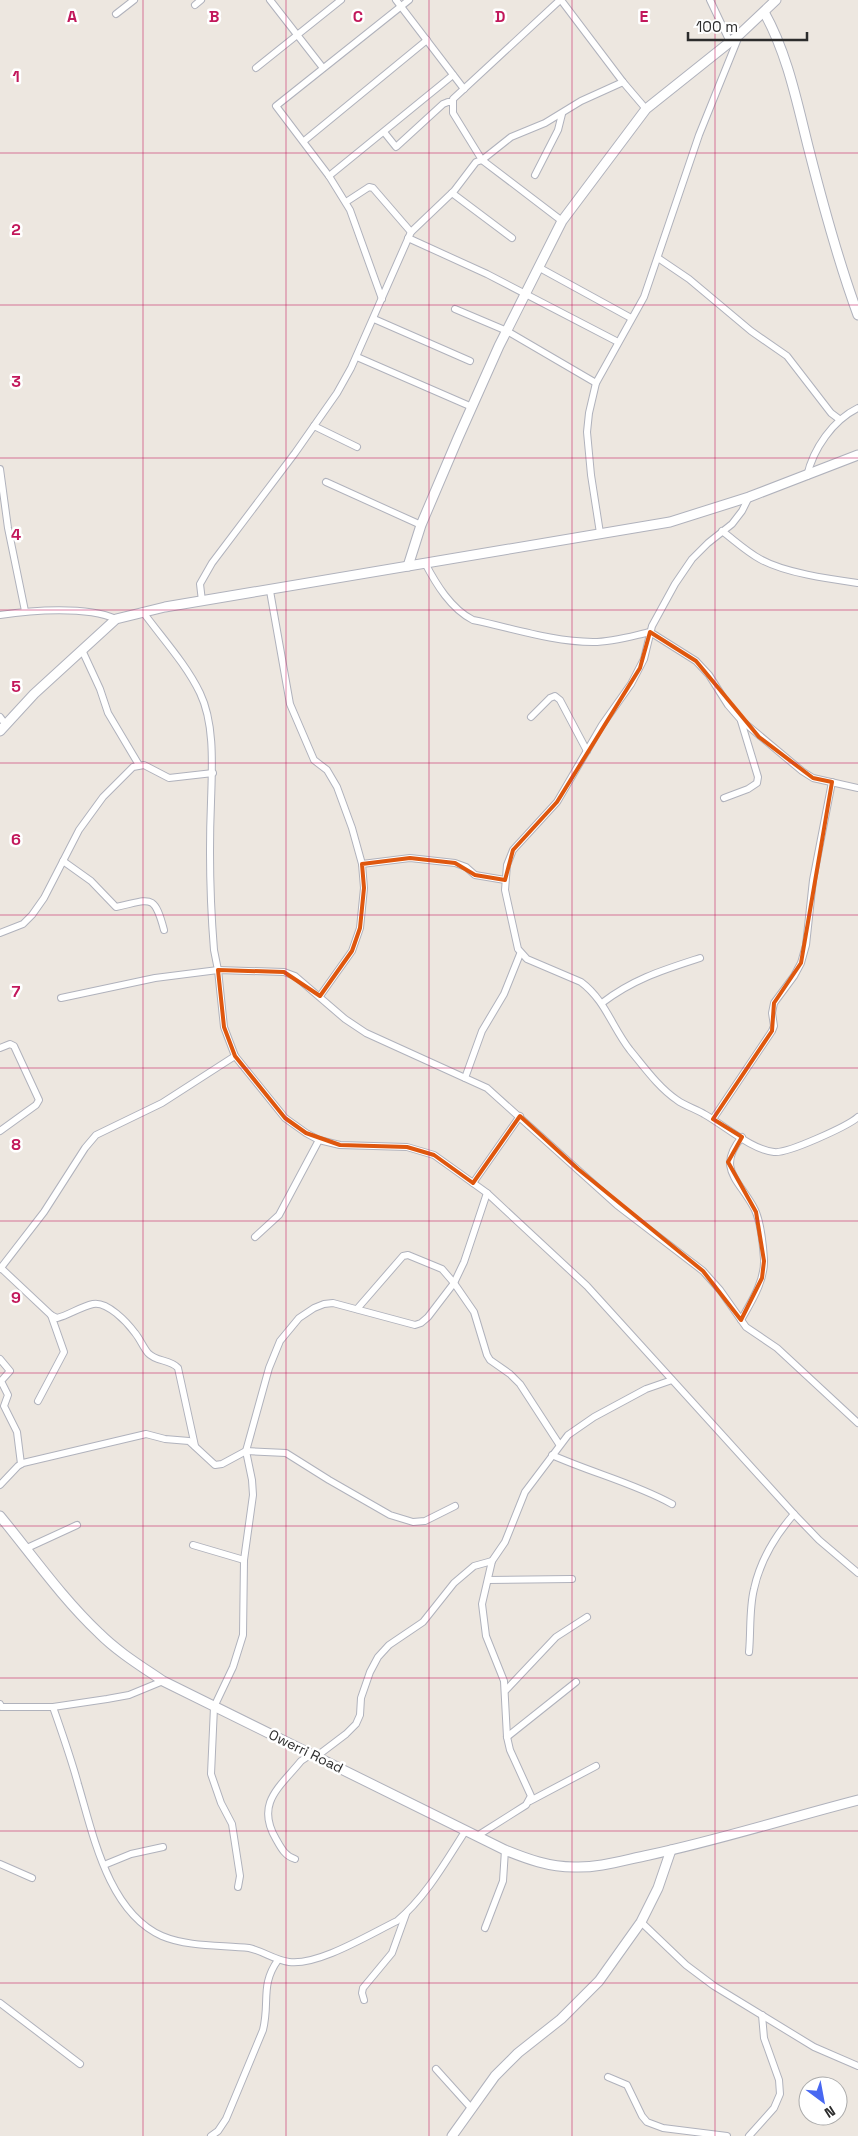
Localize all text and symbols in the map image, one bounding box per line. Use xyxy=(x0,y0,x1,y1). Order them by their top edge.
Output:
text: A xyxy=(67,6,77,27)
text: B xyxy=(209,6,219,27)
text: C xyxy=(353,6,363,27)
text: D xyxy=(495,6,505,27)
text: E xyxy=(640,6,649,27)
scale bar xyxy=(688,10,807,42)
text: 100 m xyxy=(696,17,738,36)
text: 1 xyxy=(12,66,20,87)
text: 2 xyxy=(11,219,21,240)
text: 3 xyxy=(11,371,21,392)
text: 4 xyxy=(11,524,21,545)
text: 5 xyxy=(11,676,21,697)
text: 6 xyxy=(11,829,21,850)
text: 7 xyxy=(12,981,21,1002)
text: 8 xyxy=(11,1134,21,1155)
text: 9 xyxy=(11,1287,21,1308)
street label: Owerri Road xyxy=(266,1725,346,1777)
north arrow xyxy=(798,2076,848,2126)
text: N xyxy=(821,2102,839,2122)

